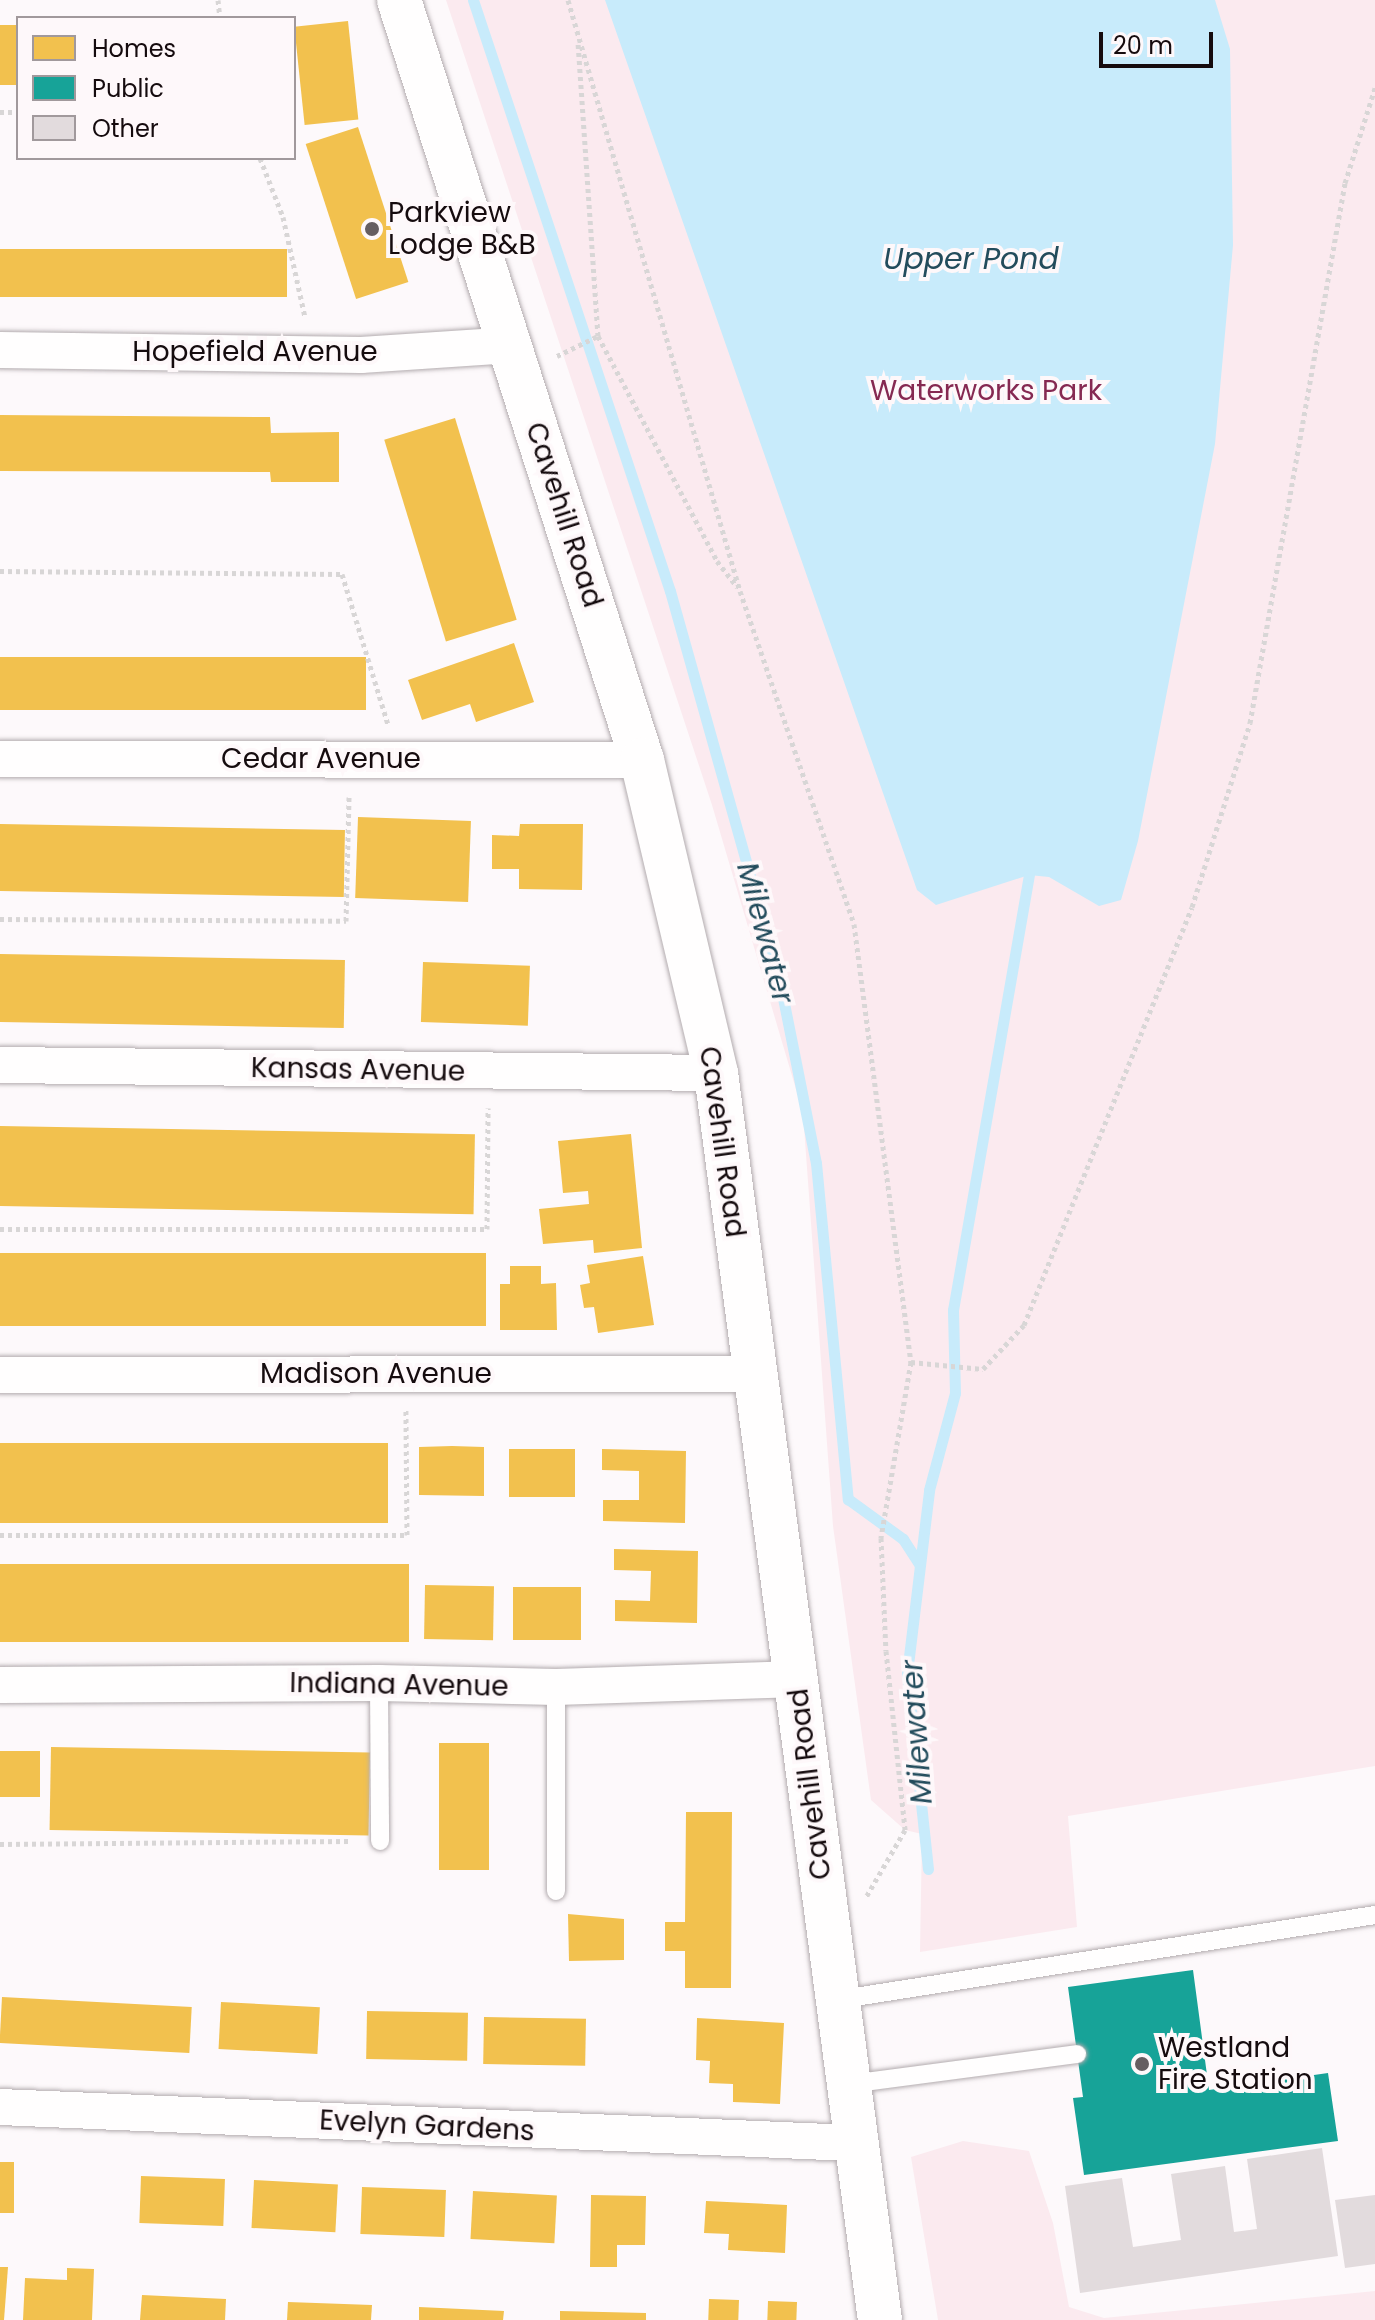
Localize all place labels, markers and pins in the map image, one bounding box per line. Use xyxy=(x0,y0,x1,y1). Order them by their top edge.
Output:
place label: Parkview Lodge B&B xyxy=(388,196,536,262)
marker: Parkview Lodge B&B xyxy=(363,220,381,238)
place label: Westland Fire Station xyxy=(1158,2031,1313,2097)
marker: Westland Fire Station xyxy=(1133,2055,1151,2073)

